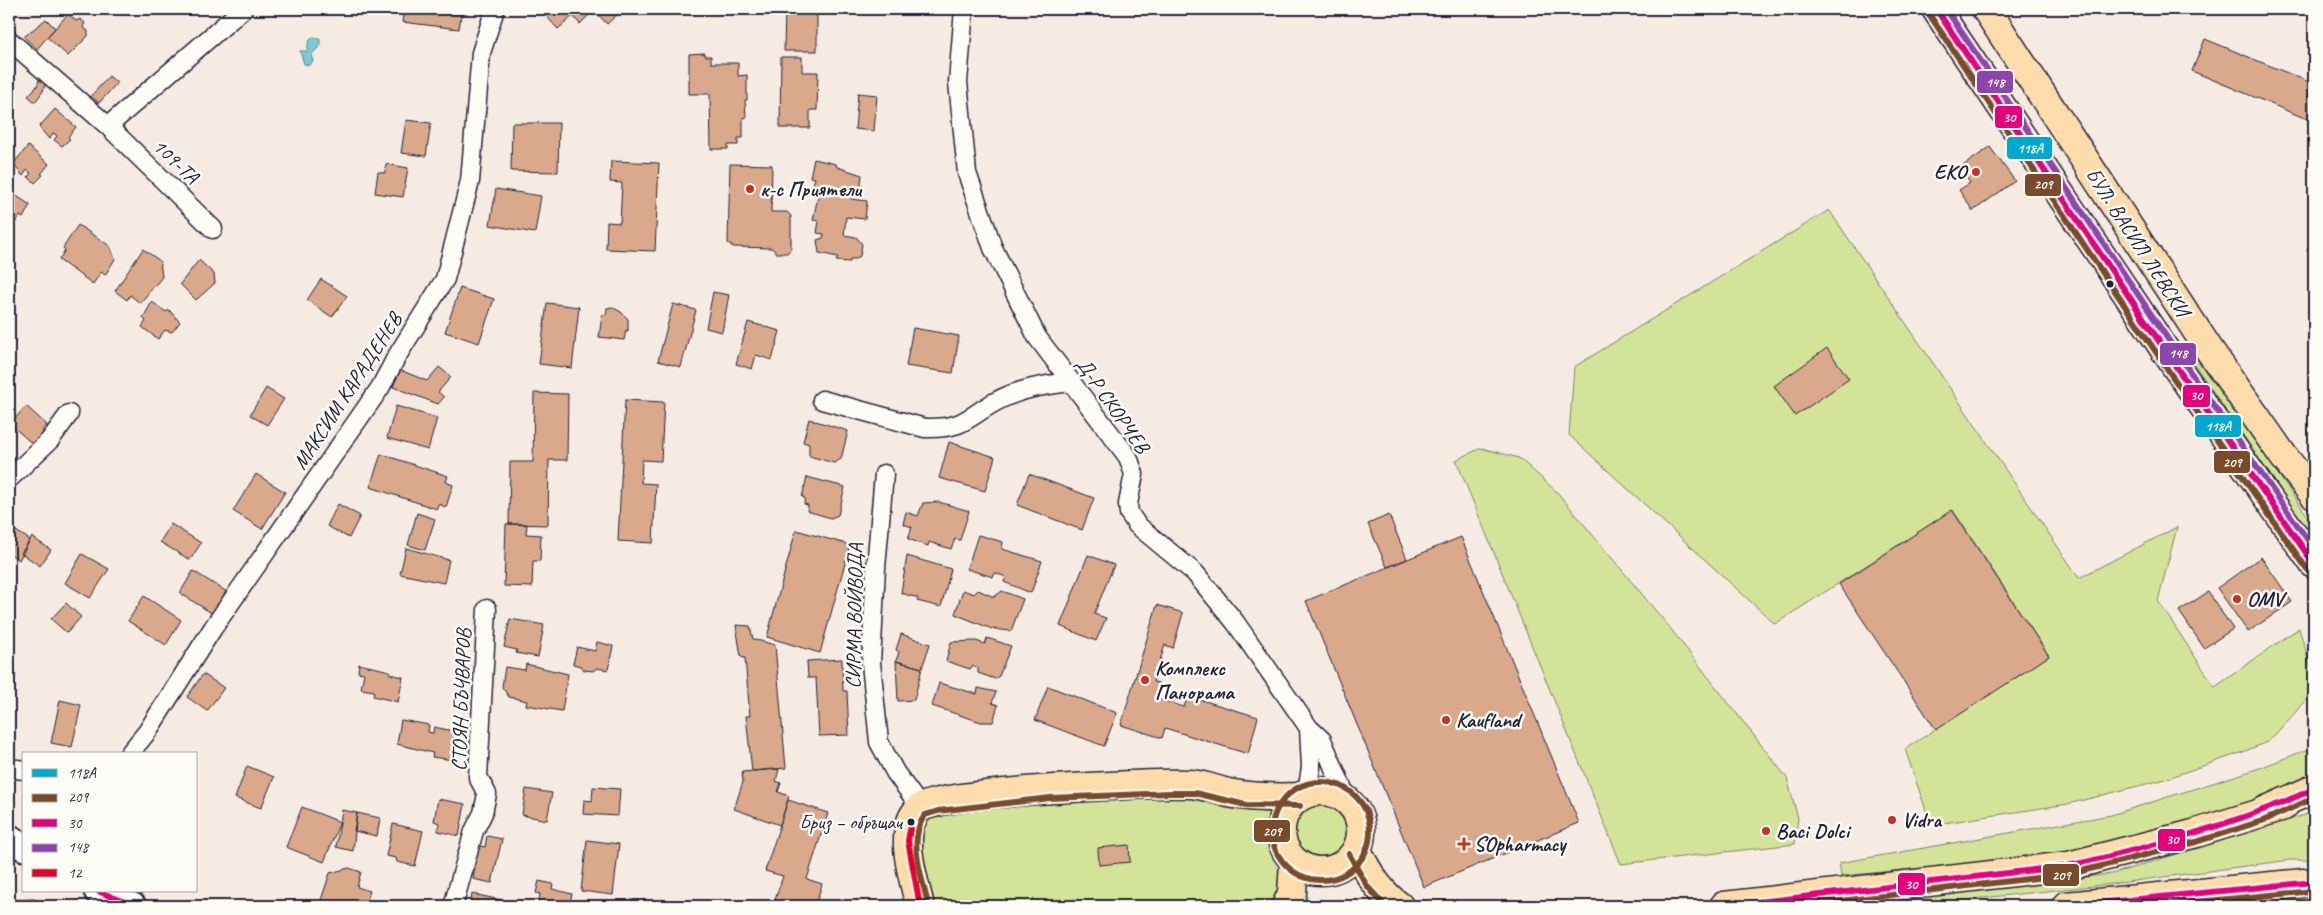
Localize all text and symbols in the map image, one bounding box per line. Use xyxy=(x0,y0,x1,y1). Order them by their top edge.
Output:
line badge: 148 xyxy=(1976,70,2014,94)
text: 148 xyxy=(1986,74,2006,91)
line badge: 30 xyxy=(1994,105,2023,129)
text: 30 xyxy=(2003,109,2017,126)
street label: 109-ТА xyxy=(147,133,206,190)
line badge: 118А xyxy=(2006,136,2053,160)
text: 118А xyxy=(2017,140,2044,157)
place label: EKO xyxy=(1934,159,1968,185)
street label: БУЛ. ВАСИЛ ЛЕВСКИ xyxy=(2080,163,2198,325)
marker: EKO xyxy=(1970,166,1982,178)
line badge: 209 xyxy=(2024,173,2062,197)
place label: к-с Приятели xyxy=(760,176,863,202)
text: 209 xyxy=(2034,176,2054,193)
marker: к-с Приятели xyxy=(744,183,756,195)
unlabelled marker xyxy=(2105,279,2115,289)
street label: МАКСИМ КАРАДЕНЕВ xyxy=(287,306,409,474)
line badge: 148 xyxy=(2159,342,2197,366)
text: 148 xyxy=(2169,345,2189,362)
street label: Д-Р СКОРЧЕВ xyxy=(1071,352,1157,460)
line badge: 30 xyxy=(2182,384,2211,408)
text: 30 xyxy=(2190,387,2204,404)
line badge: 118А xyxy=(2194,414,2242,438)
text: 118А xyxy=(2205,418,2232,435)
line badge: 209 xyxy=(2213,450,2251,474)
text: 209 xyxy=(2223,454,2243,471)
street label: СИРМА ВОЙВОДА xyxy=(840,543,868,689)
place label: OMV xyxy=(2247,586,2288,612)
marker: OMV xyxy=(2231,593,2243,605)
street label: СТОЯН БЪЧВАРОВ xyxy=(446,626,477,772)
place label: Комплекс Панорама xyxy=(1155,655,1235,705)
marker: Комплекс Панорама xyxy=(1139,674,1151,686)
place label: Kaufland xyxy=(1456,707,1523,733)
marker: Kaufland xyxy=(1440,714,1452,726)
legend xyxy=(22,752,198,892)
text: 118А xyxy=(68,764,97,783)
text: 209 xyxy=(68,788,90,807)
place label: Vidra xyxy=(1902,807,1942,833)
place label: Бриз – обръщач xyxy=(799,810,904,835)
text: 30 xyxy=(68,814,83,833)
marker: Vidra xyxy=(1886,814,1898,826)
marker: Бриз – обръщач xyxy=(906,817,916,827)
place label: Baci Dolci xyxy=(1776,818,1852,844)
line badge: 209 xyxy=(1253,819,1291,843)
text: 209 xyxy=(1263,823,1283,840)
marker: Baci Dolci xyxy=(1760,825,1772,837)
line badge: 30 xyxy=(2157,828,2186,852)
place label: SOpharmacy xyxy=(1474,831,1568,857)
text: 30 xyxy=(2166,831,2180,848)
text: 148 xyxy=(68,838,90,857)
marker: SOpharmacy xyxy=(1458,838,1470,850)
line badge: 209 xyxy=(2042,863,2080,887)
text: 12 xyxy=(68,864,83,883)
text: 209 xyxy=(2052,867,2072,884)
line badge: 30 xyxy=(1897,872,1926,896)
text: 30 xyxy=(1905,876,1919,893)

